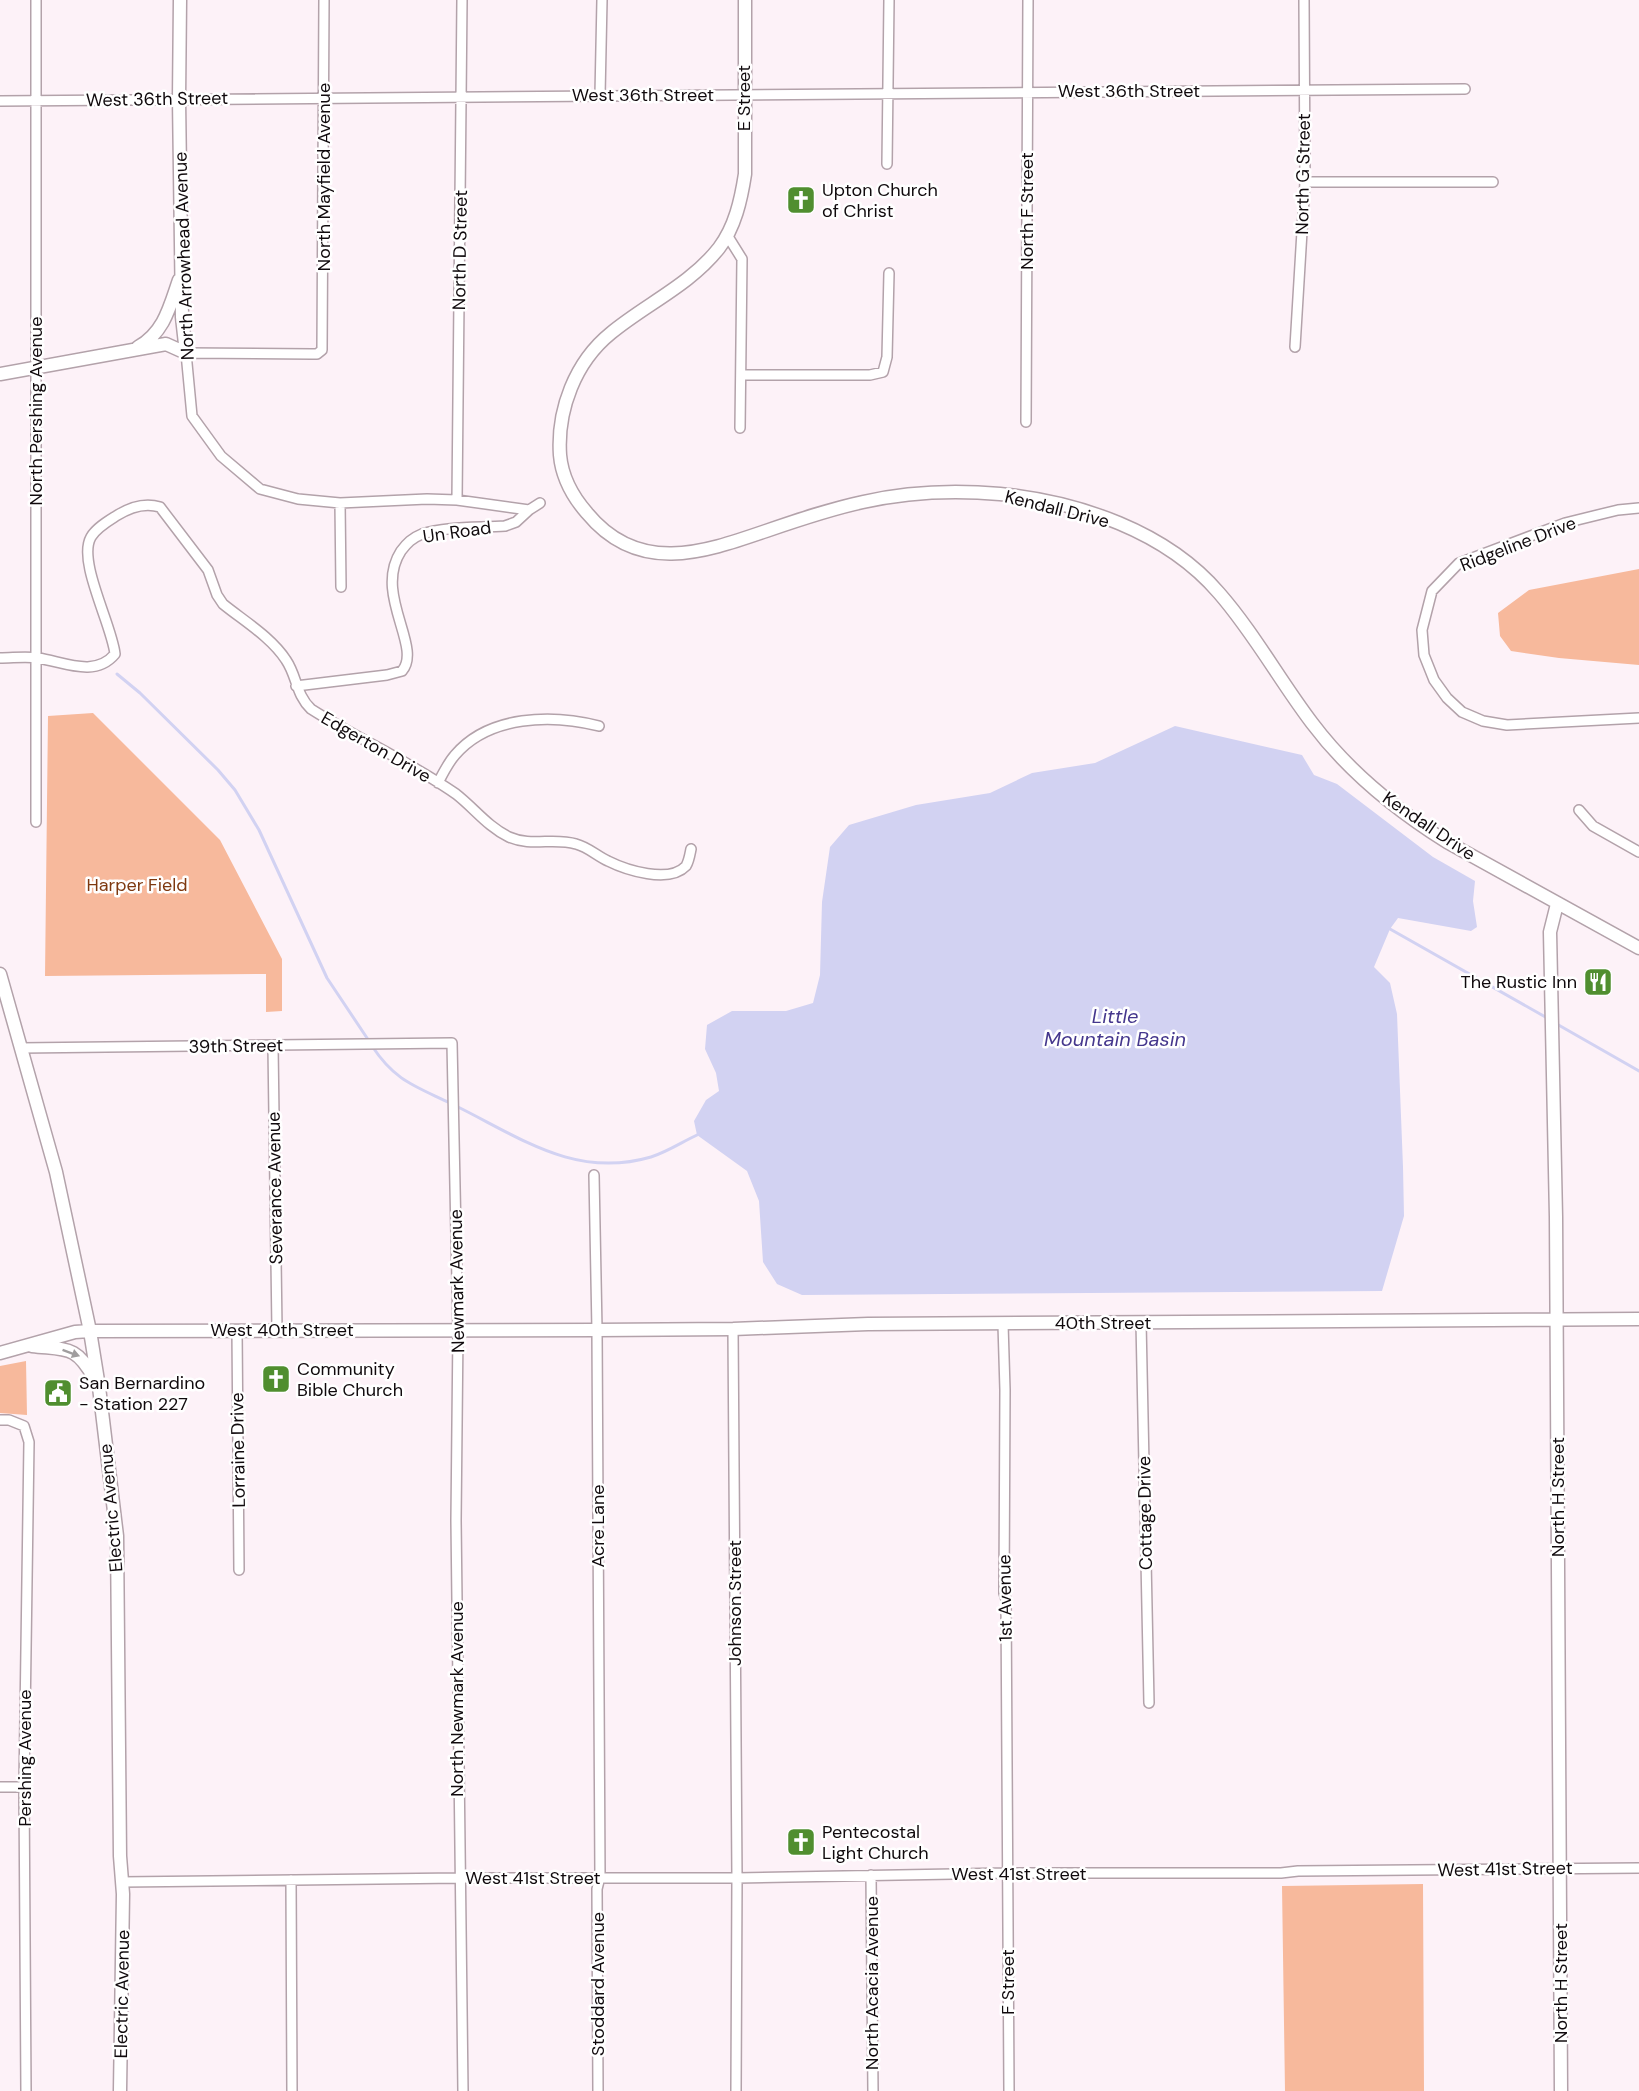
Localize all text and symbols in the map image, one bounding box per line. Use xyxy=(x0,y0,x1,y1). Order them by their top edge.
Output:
street label: E Street xyxy=(732,65,756,131)
street label: West 36th Street xyxy=(1058,79,1200,103)
street label: North Mayfield Avenue xyxy=(312,83,336,271)
street label: West 36th Street xyxy=(572,83,714,107)
street label: West 36th Street xyxy=(86,86,228,112)
street label: North G Street xyxy=(1290,113,1316,235)
street label: North Arrowhead Avenue xyxy=(168,151,200,361)
street label: North F Street xyxy=(1015,152,1039,270)
place label: Upton Church of Christ xyxy=(822,178,938,223)
church icon: Upton Church of Christ xyxy=(785,184,817,216)
street label: North D Street xyxy=(447,190,473,310)
street label: North Pershing Avenue xyxy=(24,317,48,505)
street label: Kendall Drive xyxy=(1002,484,1112,534)
street label: Ridgeline Drive xyxy=(1457,511,1579,577)
street label: Un Road xyxy=(421,515,493,549)
street label: Edgerton Drive xyxy=(317,706,435,788)
street label: Kendall Drive xyxy=(1378,786,1480,866)
park label: Harper Field xyxy=(86,873,188,897)
restaurant icon: The Rustic Inn xyxy=(1582,966,1614,998)
place label: The Rustic Inn xyxy=(1461,970,1577,994)
water label: Little Mountain Basin xyxy=(1044,1003,1186,1052)
street label: 39th Street xyxy=(188,1033,284,1059)
street label: Severance Avenue xyxy=(262,1111,288,1265)
street label: Newmark Avenue xyxy=(444,1209,470,1353)
street label: 40th Street xyxy=(1055,1311,1151,1335)
street label: West 40th Street xyxy=(210,1318,354,1342)
one-way arrow xyxy=(62,1348,80,1358)
place label: Community Bible Church xyxy=(297,1357,403,1402)
church icon: Community Bible Church xyxy=(260,1363,292,1395)
place label: San Bernardino - Station 227 xyxy=(79,1371,205,1416)
public building icon: San Bernardino - Station 227 xyxy=(42,1377,74,1409)
street label: Lorraine Drive xyxy=(225,1392,251,1508)
street label: North H Street xyxy=(1546,1437,1570,1557)
street label: Electric Avenue xyxy=(93,1443,129,1573)
street label: Cottage Drive xyxy=(1132,1456,1158,1570)
street label: Acre Lane xyxy=(586,1485,610,1567)
street label: Johnson Street xyxy=(723,1540,747,1666)
street label: 1st Avenue xyxy=(992,1554,1018,1642)
street label: North Newmark Avenue xyxy=(445,1601,469,1797)
street label: Pershing Avenue xyxy=(13,1690,37,1826)
place label: Pentecostal Light Church xyxy=(822,1820,929,1865)
church icon: Pentecostal Light Church xyxy=(785,1826,817,1858)
street label: West 41st Street xyxy=(1437,1856,1573,1882)
street label: West 41st Street xyxy=(951,1862,1087,1886)
street label: West 41st Street xyxy=(465,1866,601,1890)
street label: North Acacia Avenue xyxy=(860,1896,884,2070)
street label: Stoddard Avenue xyxy=(586,1912,610,2056)
street label: North H Street xyxy=(1549,1923,1573,2043)
street label: Electric Avenue xyxy=(109,1929,135,2059)
street label: F Street xyxy=(996,1949,1020,2015)

